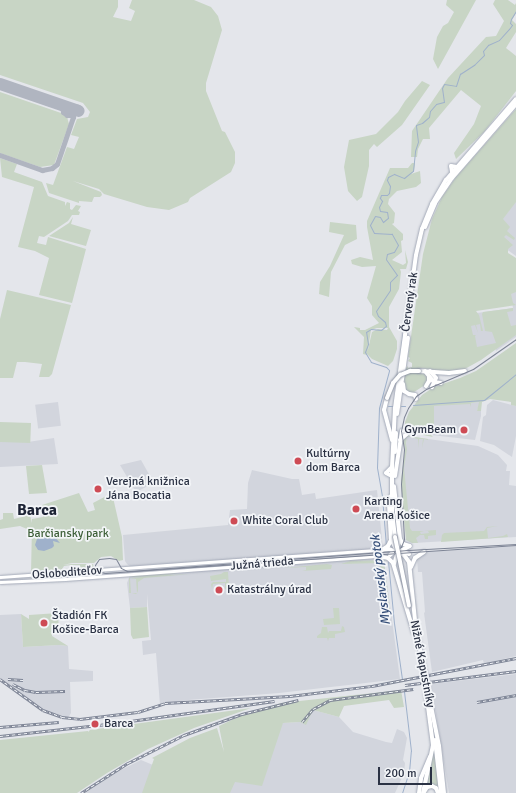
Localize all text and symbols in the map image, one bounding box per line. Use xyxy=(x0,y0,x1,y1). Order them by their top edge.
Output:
street label: Červený rak xyxy=(399,271,421,333)
place label: GymBeam xyxy=(404,423,456,437)
marker: GymBeam xyxy=(459,425,469,435)
place label: Kultúrny dom Barca xyxy=(306,447,360,475)
marker: Kultúrny dom Barca xyxy=(293,456,303,466)
place label: Verejná knižnica Jána Bocatia xyxy=(106,475,190,503)
marker: Verejná knižnica Jána Bocatia xyxy=(93,484,103,494)
place label: Karting Arena Košice xyxy=(364,495,430,523)
district label: Barca xyxy=(17,500,57,520)
marker: Karting Arena Košice xyxy=(351,504,361,514)
place label: White Coral Club xyxy=(242,514,328,528)
marker: White Coral Club xyxy=(229,516,239,526)
park label: Barčiansky park xyxy=(27,527,109,541)
water label: Myslavský potok xyxy=(368,534,394,626)
street label: Južná trieda xyxy=(230,554,294,574)
street label: Osloboditeľov xyxy=(32,563,102,583)
place label: Katastrálny úrad xyxy=(227,583,312,597)
marker: Katastrálny úrad xyxy=(214,585,224,595)
place label: Štadión FK Košice-Barca xyxy=(52,609,119,637)
marker: Štadión FK Košice-Barca xyxy=(39,618,49,628)
street label: Nižné Kapustníky xyxy=(406,619,438,709)
place label: Barca xyxy=(104,717,133,731)
marker: Barca xyxy=(89,718,101,730)
scale bar xyxy=(380,759,434,785)
text: 200 m xyxy=(385,766,417,781)

